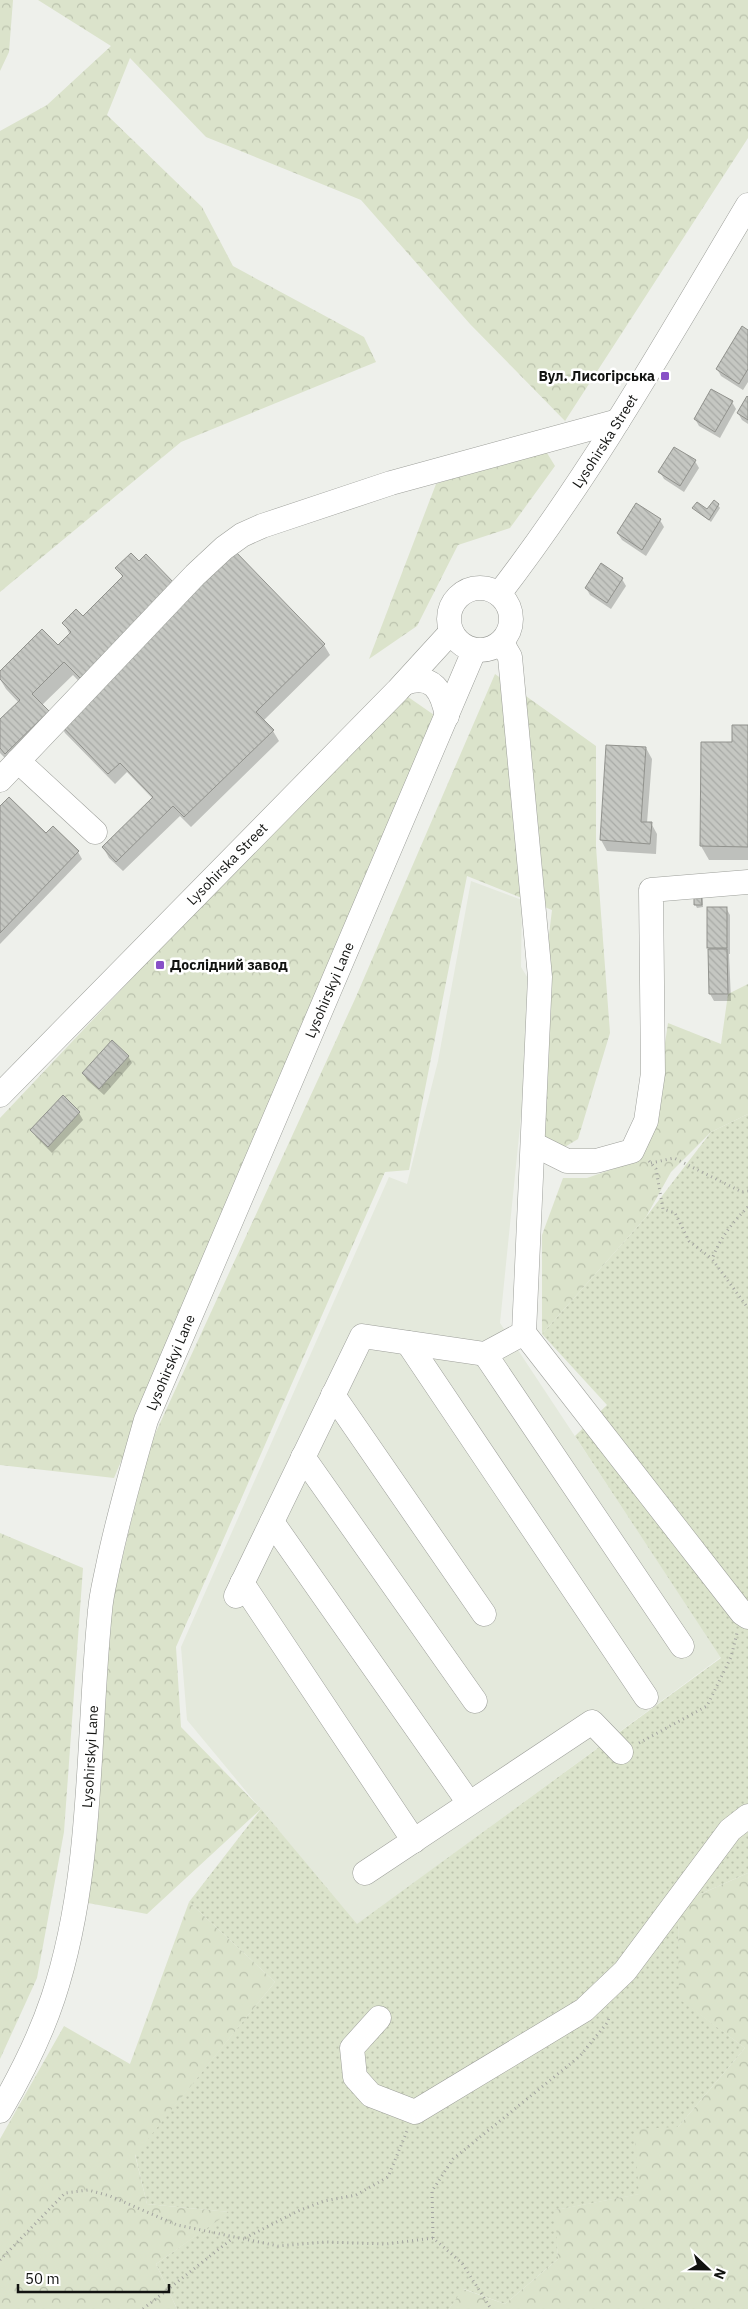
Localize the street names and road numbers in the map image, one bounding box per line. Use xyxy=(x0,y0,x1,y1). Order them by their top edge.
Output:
street label: Lysohirska Street xyxy=(568,391,642,492)
street label: Lysohirska Street xyxy=(183,819,271,909)
street label: Lysohirskyi Lane xyxy=(301,939,358,1041)
street label: Lysohirskyi Lane xyxy=(142,1311,199,1413)
street label: Lysohirskyi Lane xyxy=(78,1704,102,1809)

